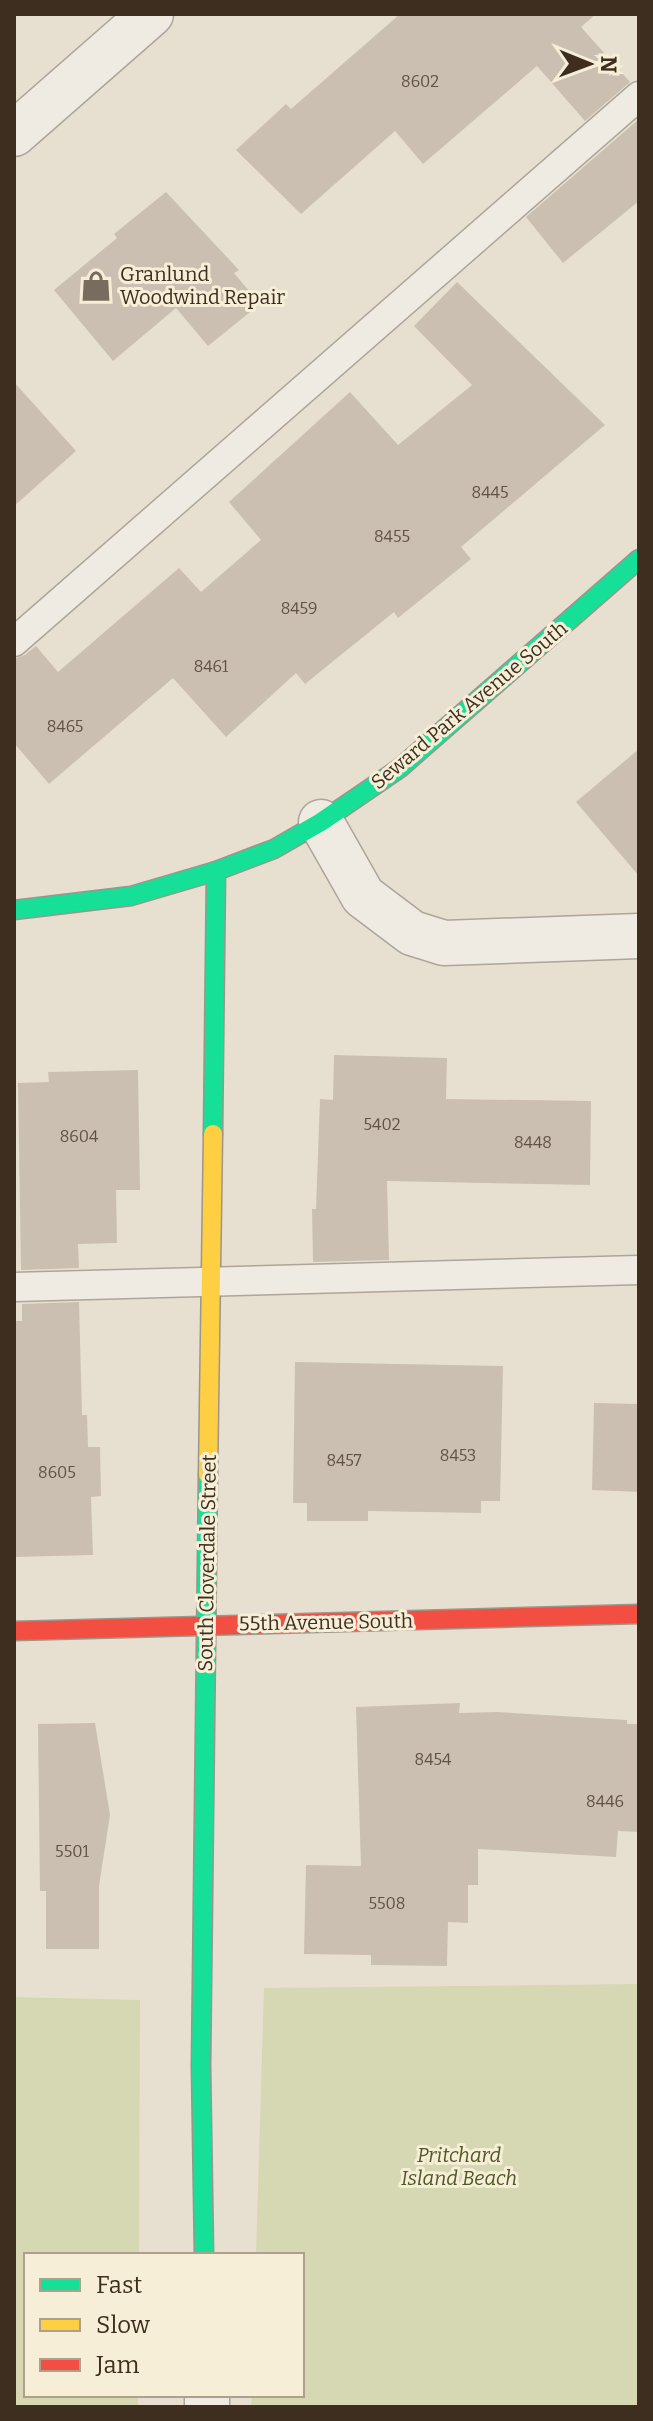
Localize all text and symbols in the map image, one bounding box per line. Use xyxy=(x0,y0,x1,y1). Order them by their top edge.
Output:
north arrow xyxy=(549,24,629,104)
text: N xyxy=(595,56,622,73)
house number: 8602 xyxy=(401,72,439,91)
place label: Granlund Woodwind Repair xyxy=(120,262,285,309)
shop icon: Granlund Woodwind Repair xyxy=(79,269,113,303)
house number: 8445 xyxy=(472,483,508,502)
house number: 8455 xyxy=(374,527,410,546)
house number: 8459 xyxy=(281,599,317,618)
street label: Seward Park Avenue South xyxy=(366,616,572,794)
house number: 8461 xyxy=(194,657,229,676)
house number: 8465 xyxy=(47,717,83,736)
house number: 5402 xyxy=(364,1115,400,1134)
house number: 8604 xyxy=(60,1127,99,1146)
house number: 8448 xyxy=(514,1133,552,1152)
house number: 8453 xyxy=(440,1446,476,1465)
house number: 8457 xyxy=(326,1451,362,1470)
street label: South Cloverdale Street xyxy=(193,1454,221,1672)
house number: 8605 xyxy=(38,1463,76,1482)
street label: 55th Avenue South xyxy=(239,1608,414,1636)
house number: 8454 xyxy=(415,1750,452,1769)
house number: 8446 xyxy=(586,1792,624,1811)
house number: 5501 xyxy=(55,1842,89,1861)
house number: 5508 xyxy=(369,1894,405,1913)
park label: Pritchard Island Beach xyxy=(401,2143,517,2190)
legend xyxy=(24,2253,304,2397)
text: Fast xyxy=(96,2271,142,2299)
text: Slow xyxy=(96,2311,151,2339)
text: Jam xyxy=(95,2351,140,2379)

